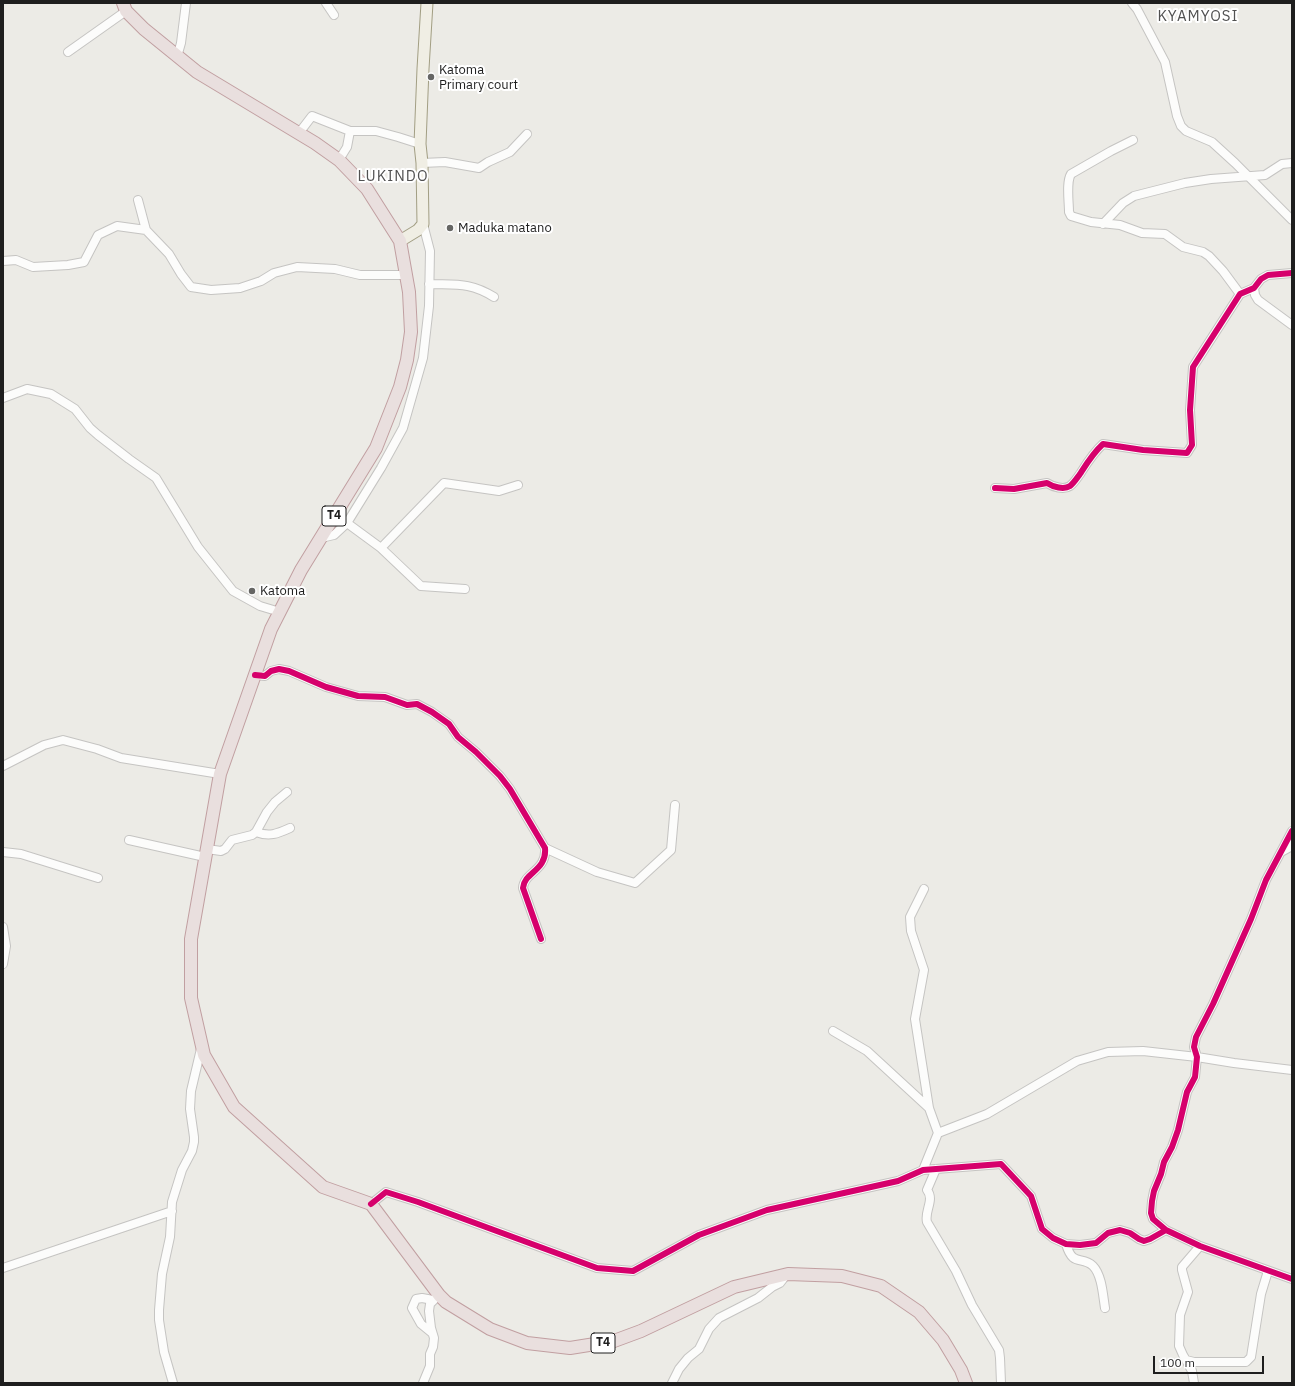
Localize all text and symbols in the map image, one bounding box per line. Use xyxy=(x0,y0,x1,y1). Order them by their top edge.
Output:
district label: KYAMYOSI xyxy=(1158,8,1238,26)
place label: Katoma Primary court xyxy=(439,62,518,93)
marker: Katoma Primary court xyxy=(426,72,436,82)
district label: LUKINDO xyxy=(357,168,429,186)
place label: Maduka matano xyxy=(458,220,552,236)
marker: Maduka matano xyxy=(445,223,455,233)
road number: T4 xyxy=(322,506,346,526)
place label: Katoma xyxy=(260,583,305,599)
marker: Katoma xyxy=(247,586,257,596)
road number: T4 xyxy=(591,1333,615,1353)
scale bar xyxy=(1155,1348,1266,1374)
text: 100 m xyxy=(1160,1355,1195,1370)

